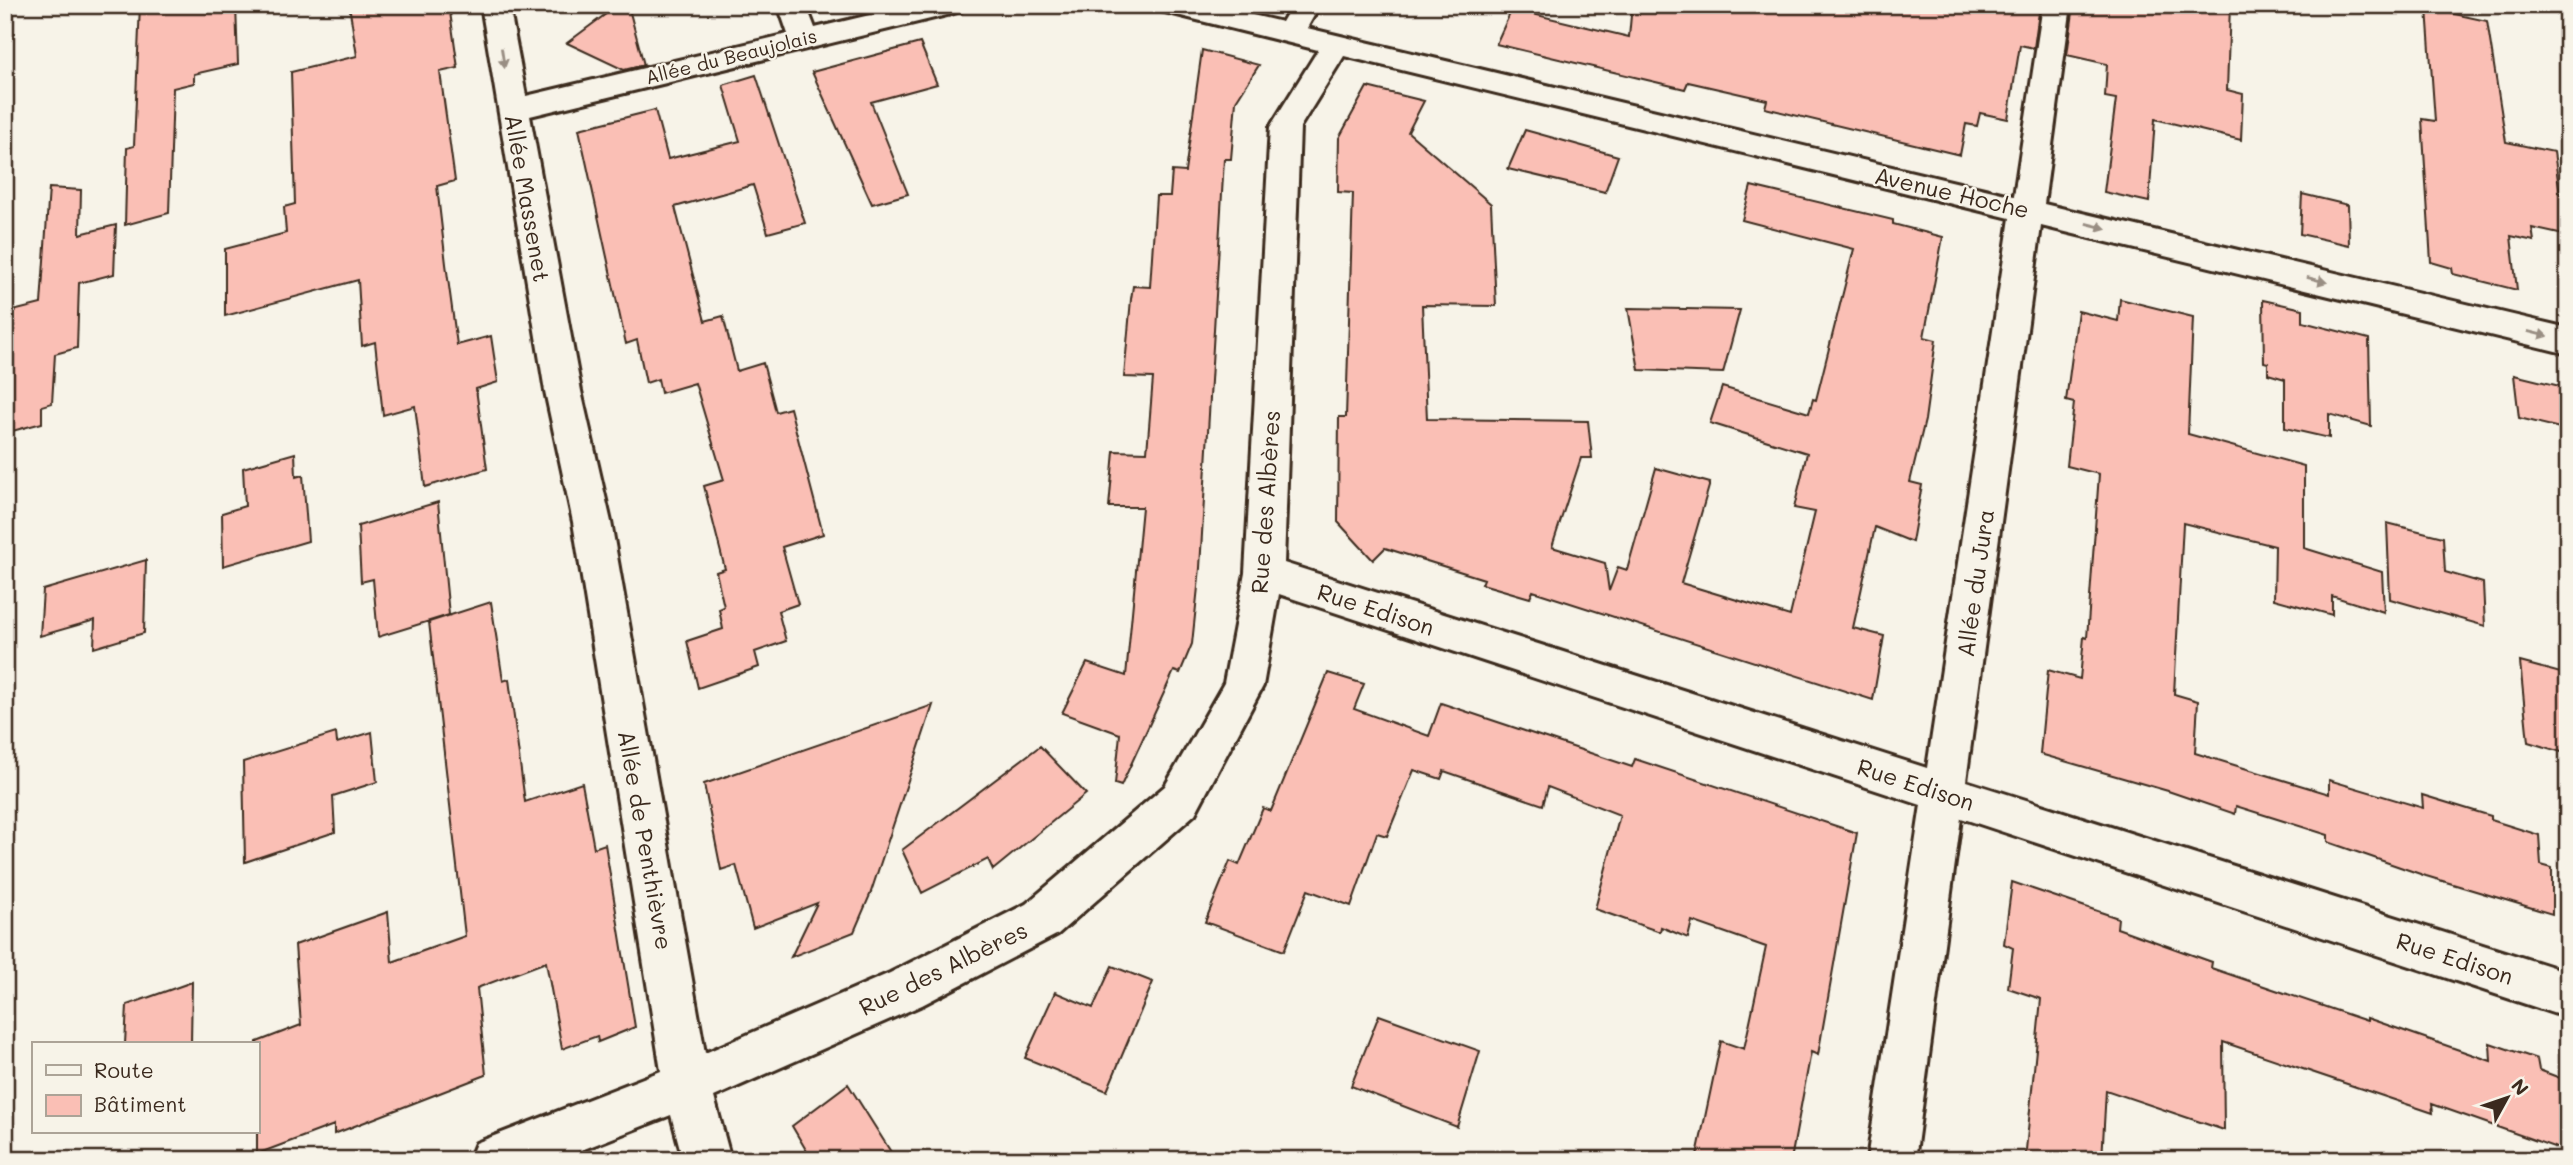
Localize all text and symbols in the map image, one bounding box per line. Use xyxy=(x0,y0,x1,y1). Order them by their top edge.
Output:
street label: Allée du Beaujolais xyxy=(643,23,819,89)
one-way arrow xyxy=(498,47,509,69)
street label: Allée Massenet xyxy=(498,112,558,284)
street label: Avenue Hoche xyxy=(1872,160,2032,224)
one-way arrow xyxy=(2085,221,2107,232)
one-way arrow xyxy=(2306,275,2328,286)
one-way arrow xyxy=(2527,329,2549,340)
street label: Rue des Albères xyxy=(1244,409,1286,595)
street label: Allée du Jura xyxy=(1950,507,2000,659)
street label: Rue Edison xyxy=(1314,576,1438,642)
street label: Allée de Penthièvre xyxy=(612,728,680,952)
street label: Rue Edison xyxy=(1854,751,1978,817)
street label: Rue des Albères xyxy=(854,914,1032,1022)
street label: Rue Edison xyxy=(2393,925,2517,991)
legend xyxy=(32,1042,259,1134)
text: Route xyxy=(94,1056,154,1083)
north arrow xyxy=(2472,1064,2542,1134)
text: N xyxy=(2506,1073,2535,1100)
text: Bâtiment xyxy=(94,1090,186,1117)

